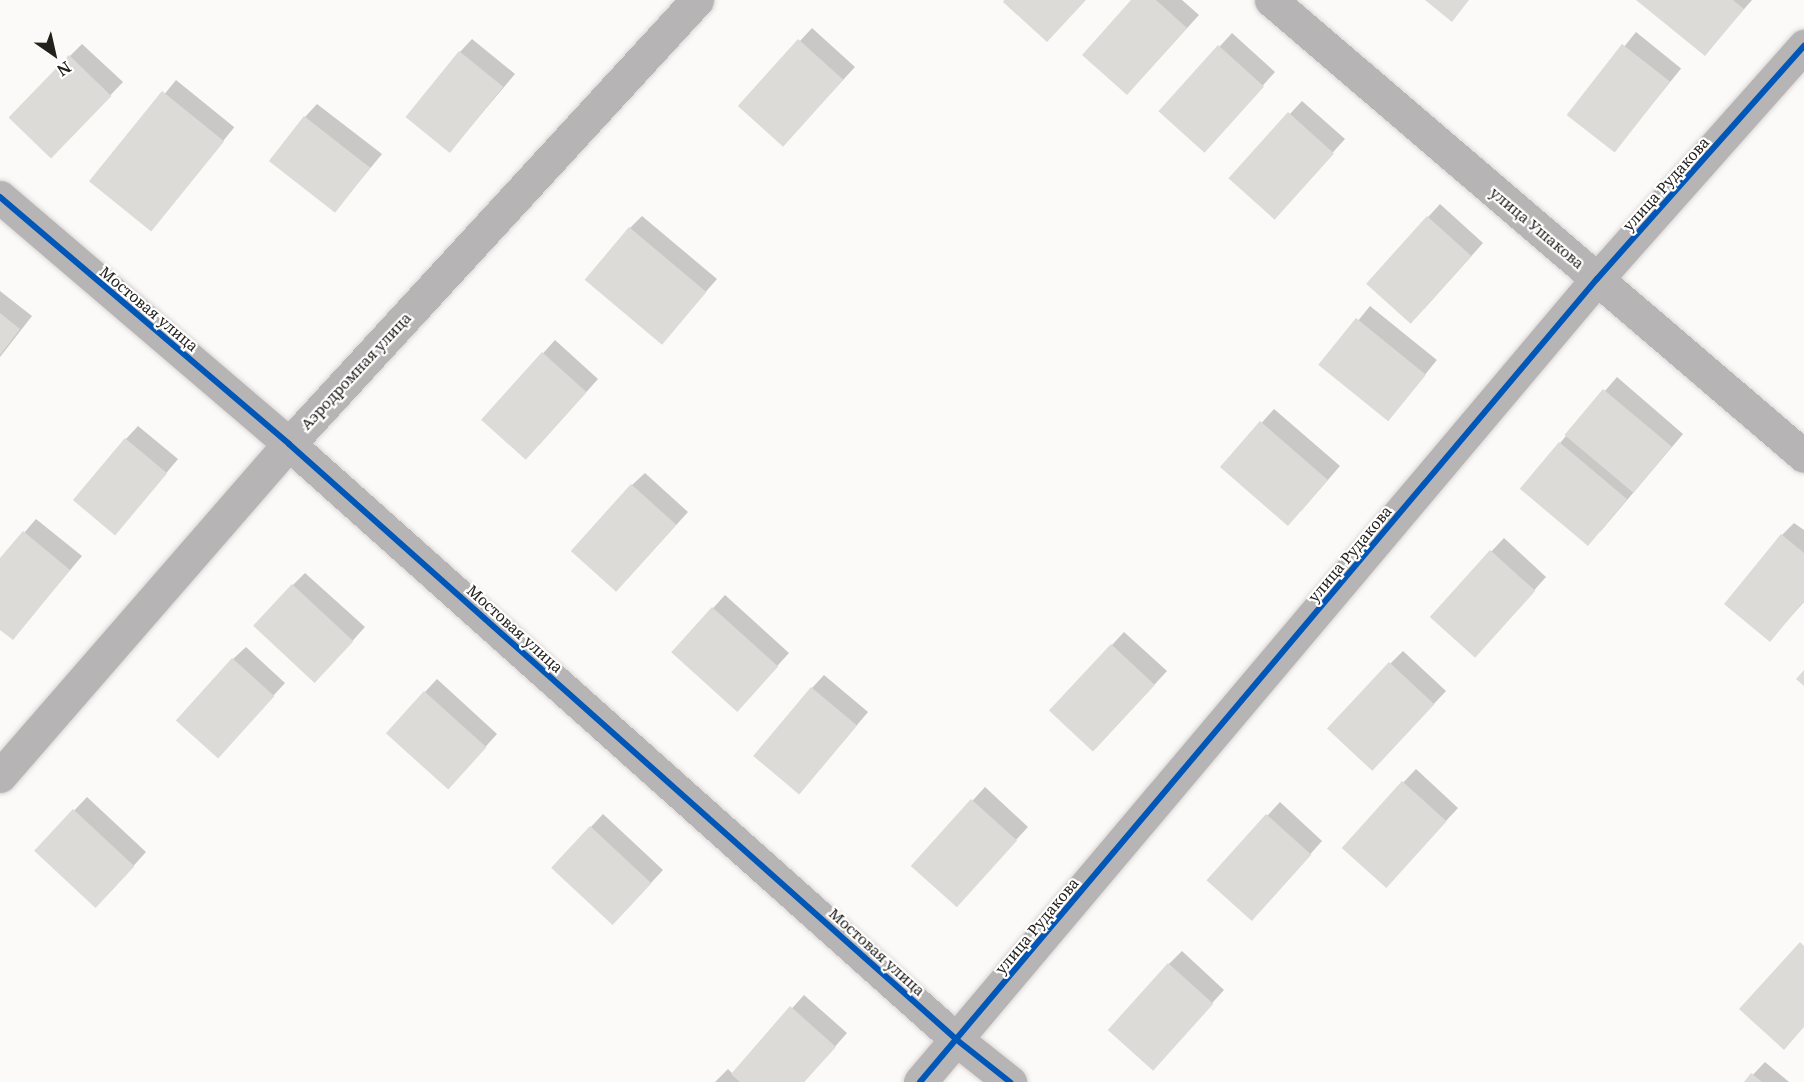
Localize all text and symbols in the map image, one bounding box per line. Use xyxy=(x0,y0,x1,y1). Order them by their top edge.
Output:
north arrow xyxy=(24,24,84,84)
text: N xyxy=(53,56,75,82)
street label: улица Рудакова xyxy=(1619,133,1713,235)
street label: улица Ушакова xyxy=(1486,183,1588,273)
street label: Мостовая улица xyxy=(96,263,202,355)
street label: Аэродромная улица xyxy=(297,309,415,433)
street label: улица Рудакова xyxy=(1304,502,1396,606)
street label: Мостовая улица xyxy=(463,581,567,677)
street label: улица Рудакова xyxy=(991,874,1083,978)
street label: Мостовая улица xyxy=(825,904,929,1000)

